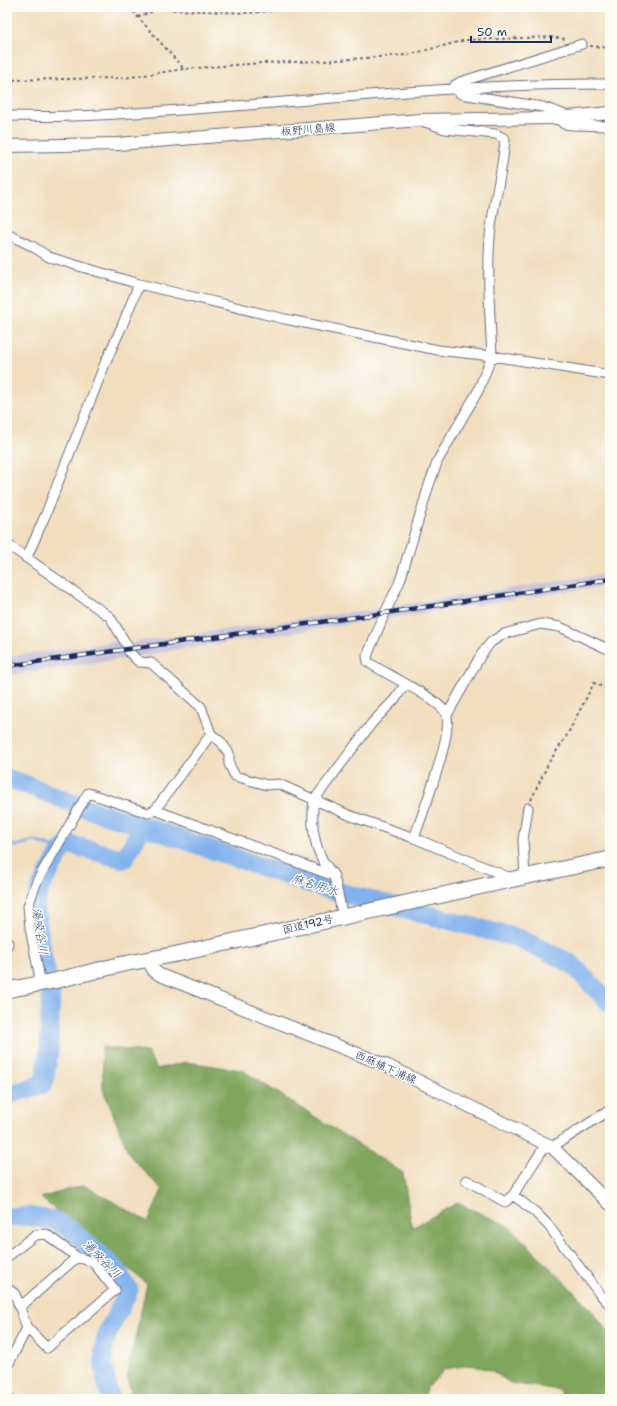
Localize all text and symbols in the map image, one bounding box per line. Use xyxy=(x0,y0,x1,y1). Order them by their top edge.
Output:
scale bar xyxy=(471,18,551,44)
text: 50 m xyxy=(477,24,507,40)
street label: 板野川島線 xyxy=(280,120,336,139)
water label: 麻名用水 xyxy=(290,870,340,900)
water label: 湯吸谷川 xyxy=(28,906,52,956)
street label: 国道192号 xyxy=(281,911,335,938)
street label: 西麻植下浦線 xyxy=(353,1047,419,1088)
water label: 湯吸谷川 xyxy=(79,1236,125,1282)

